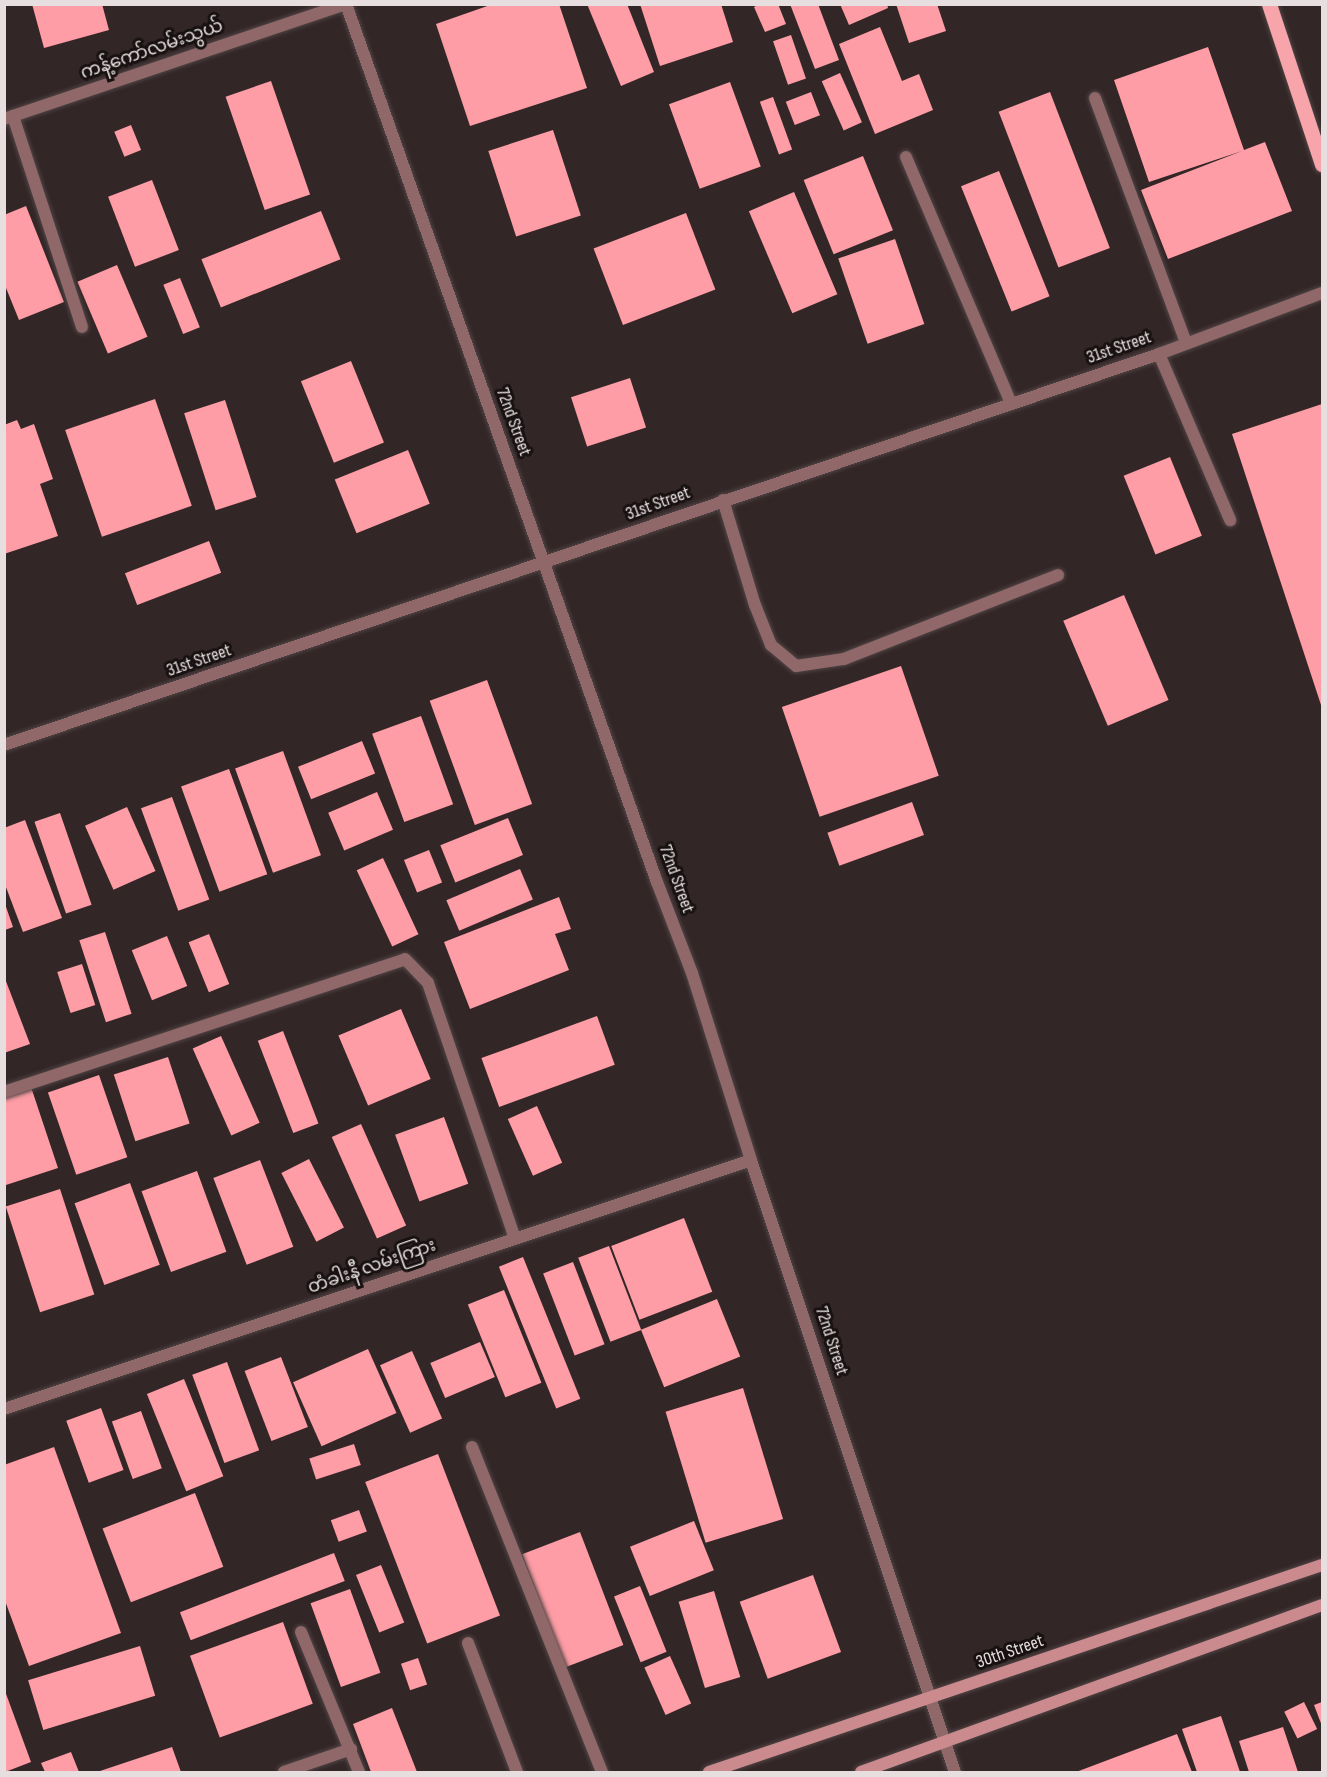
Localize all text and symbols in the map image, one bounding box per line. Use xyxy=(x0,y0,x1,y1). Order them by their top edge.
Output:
street label: ကန့်ကော်လမ်းသွယ် xyxy=(78,15,226,85)
street label: 31st Street xyxy=(1084,327,1154,369)
street label: 72nd Street xyxy=(491,385,535,459)
street label: 31st Street xyxy=(623,482,693,526)
street label: 31st Street xyxy=(164,640,234,682)
street label: 72nd Street xyxy=(654,842,698,916)
street label: တံခါးနီ လမ်းကြား xyxy=(305,1235,439,1299)
street label: 72nd Street xyxy=(810,1304,852,1378)
street label: 30th Street xyxy=(974,1630,1046,1674)

